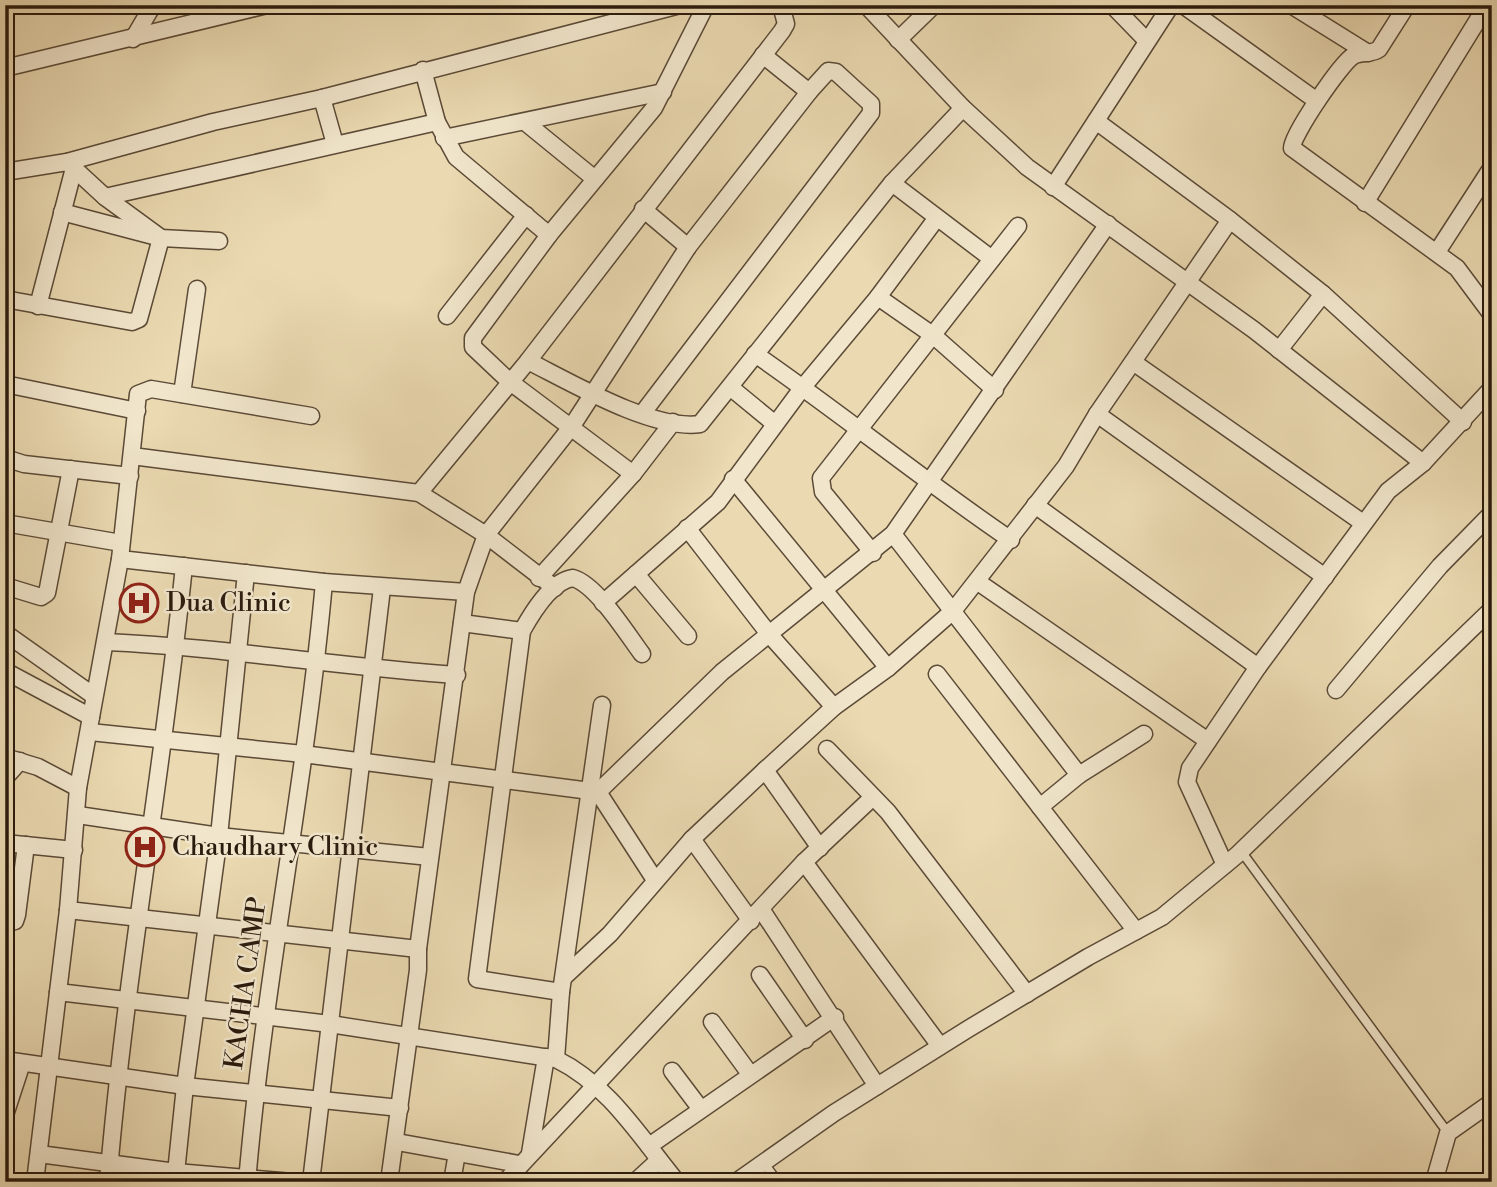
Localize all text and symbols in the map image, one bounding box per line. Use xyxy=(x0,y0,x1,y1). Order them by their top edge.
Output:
hospital icon: Dua Clinic xyxy=(118,582,160,624)
place label: Dua Clinic xyxy=(166,587,291,619)
hospital icon: Chaudhary Clinic xyxy=(124,826,166,868)
place label: Chaudhary Clinic xyxy=(172,831,378,863)
street label: KACHA CAMP xyxy=(218,895,274,1071)

